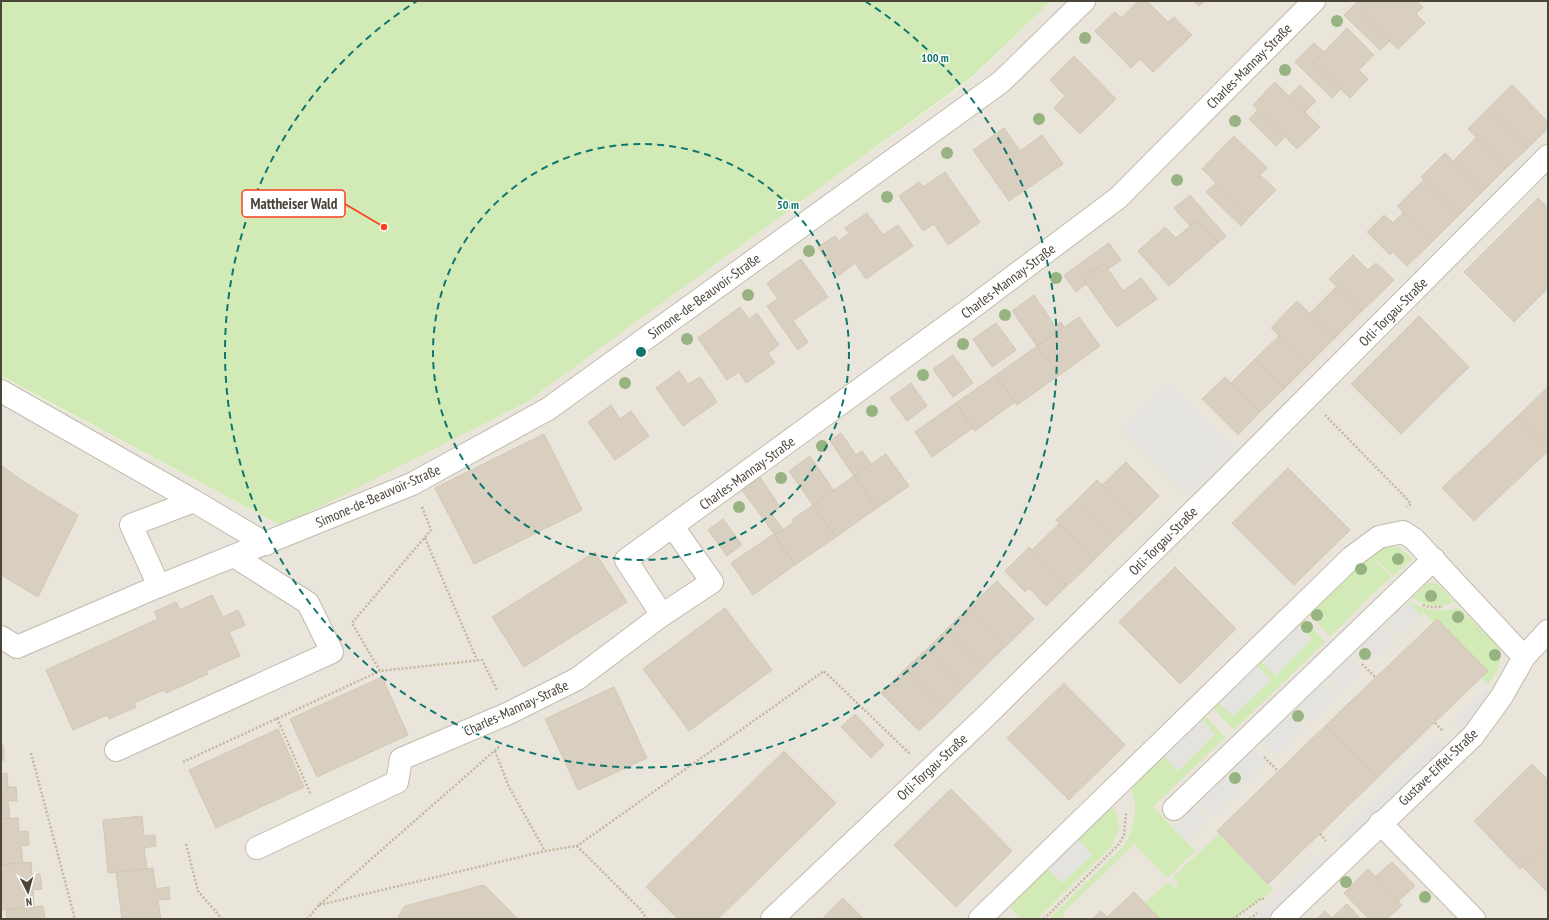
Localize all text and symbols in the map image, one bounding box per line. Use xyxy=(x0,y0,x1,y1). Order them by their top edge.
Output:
street label: Charles-Mannay-Straße xyxy=(1203,19,1296,112)
text: 100 m xyxy=(921,50,949,65)
callout: Mattheiser Wald xyxy=(242,190,345,217)
text: Mattheiser Wald xyxy=(251,194,338,213)
text: 50 m xyxy=(777,197,799,212)
street label: Charles-Mannay-Straße xyxy=(957,240,1059,322)
street label: Simone-de-Beauvoir-Straße xyxy=(644,249,764,343)
street label: Orli-Torgau-Straße xyxy=(1355,274,1431,350)
centre of rings xyxy=(634,345,648,359)
street label: Charles-Mannay-Straße xyxy=(696,432,798,514)
street label: Simone-de-Beauvoir-Straße xyxy=(313,460,443,532)
street label: Orli-Torgau-Straße xyxy=(1125,503,1201,579)
street label: Charles-Mannay-Straße xyxy=(461,676,571,740)
street label: Gustave-Eiffel-Straße xyxy=(1394,724,1482,809)
street label: Orli-Torgau-Straße xyxy=(893,730,971,804)
north arrow xyxy=(8,872,48,912)
text: N xyxy=(25,895,33,909)

